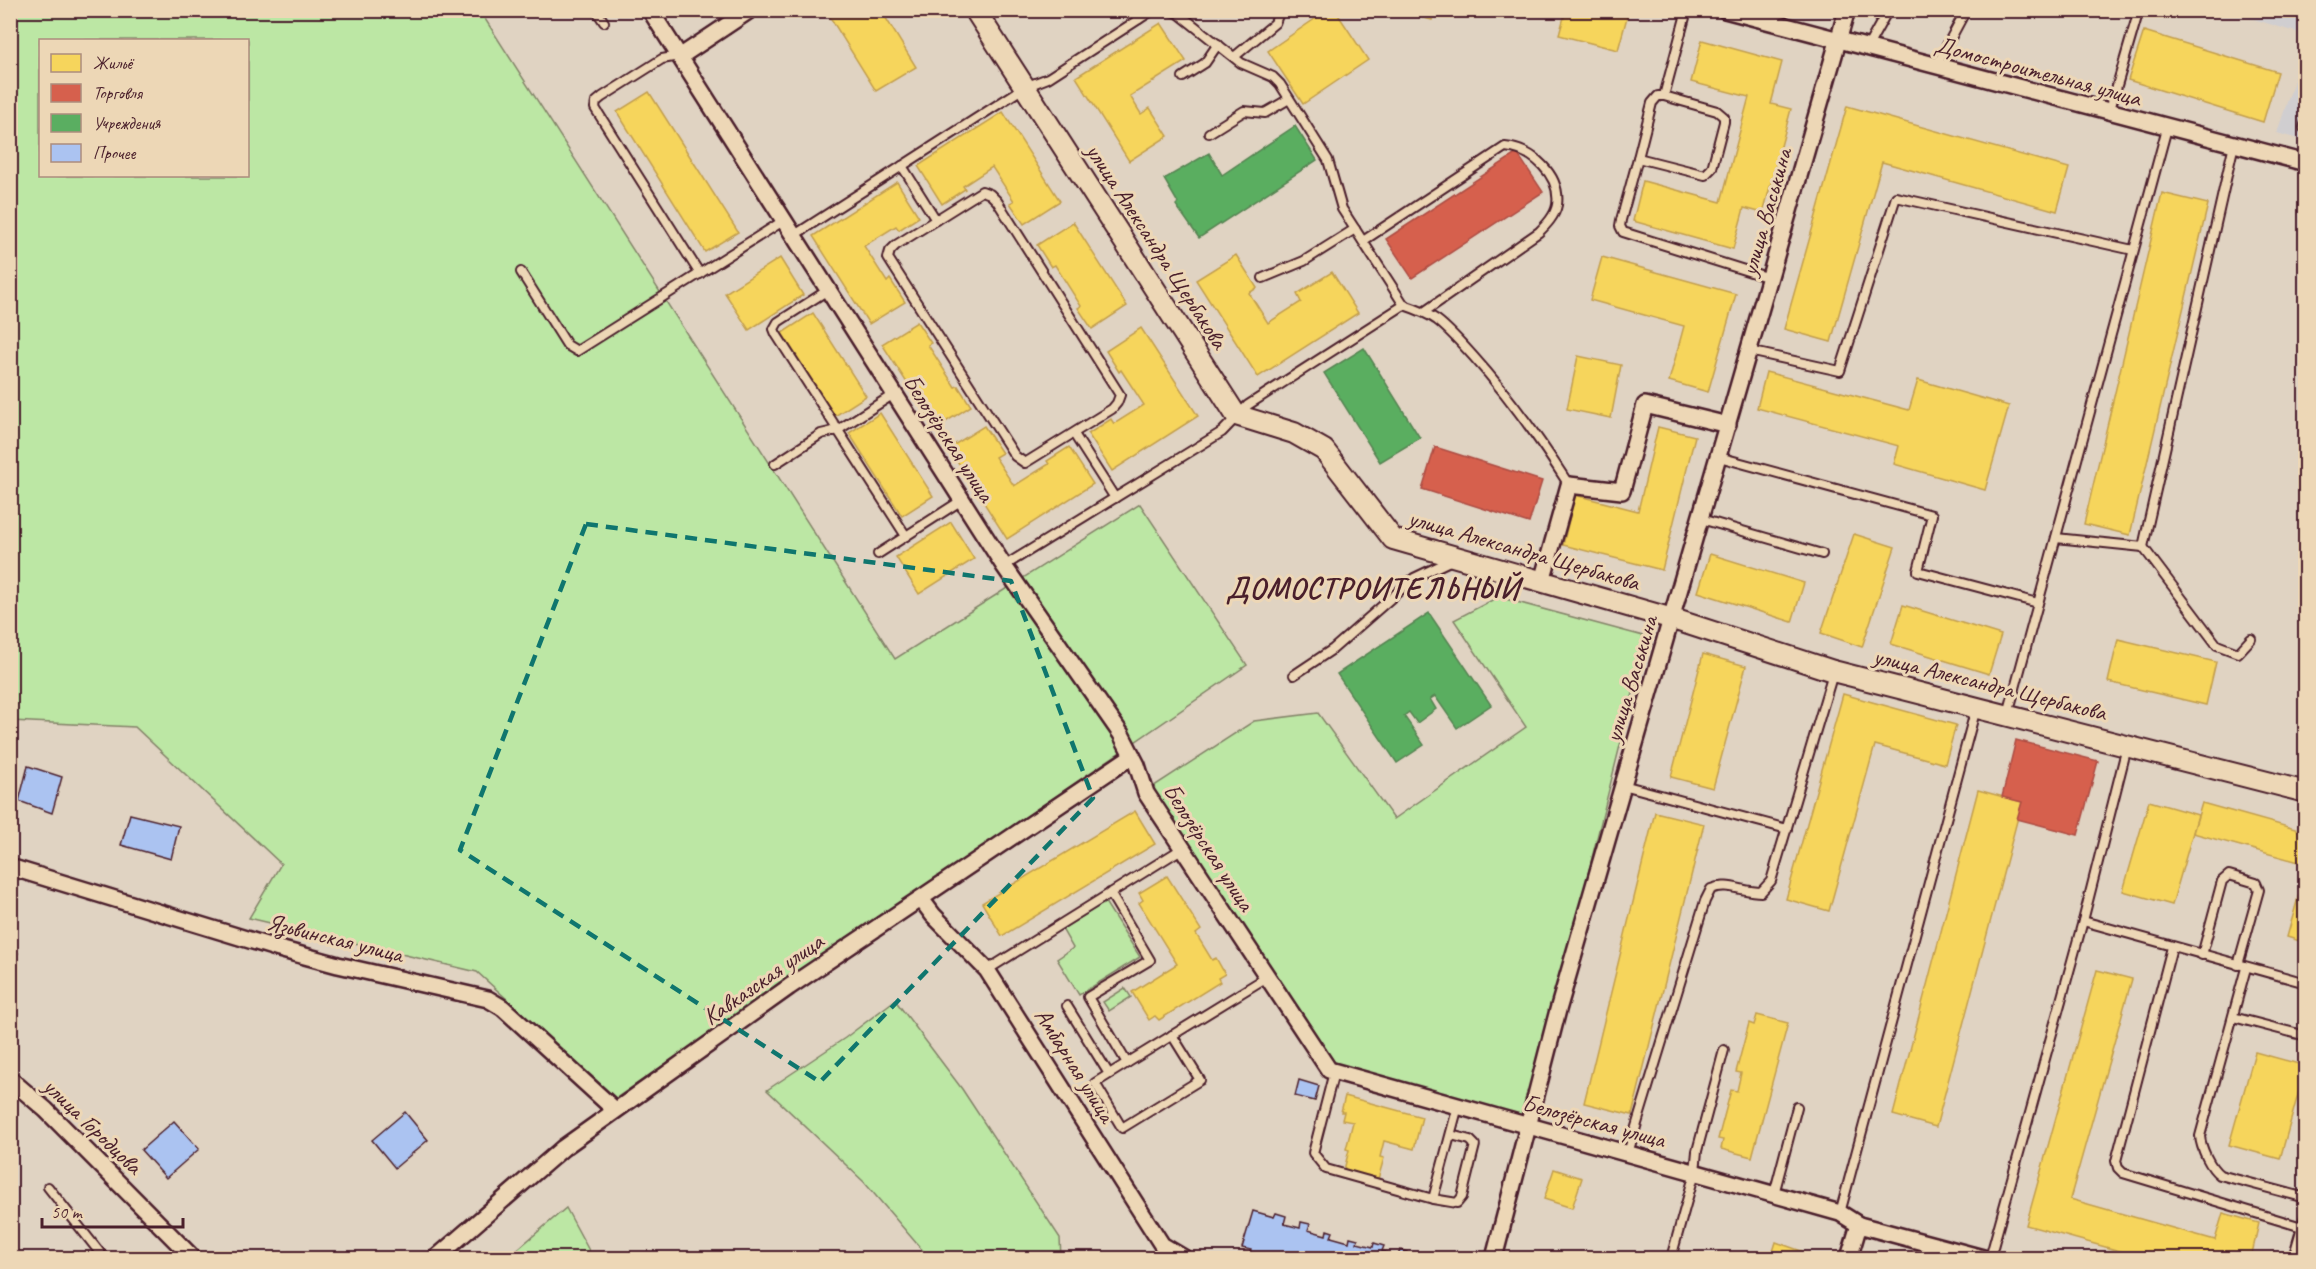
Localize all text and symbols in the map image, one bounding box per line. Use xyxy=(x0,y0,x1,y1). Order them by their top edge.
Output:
street label: Домостроительная улица xyxy=(1932,29,2146,113)
legend xyxy=(39,39,249,177)
text: Жильё xyxy=(93,52,135,74)
text: Торговля xyxy=(93,82,144,104)
text: Учреждения xyxy=(93,112,162,134)
street label: улица Александра Щербакова xyxy=(1078,136,1235,356)
text: Прочее xyxy=(93,142,136,164)
street label: улица Васькина xyxy=(1733,143,1799,281)
street label: Белозёрская улица xyxy=(897,369,1002,509)
street label: улица Александра Щербакова xyxy=(1403,502,1644,598)
district label: ДОМОСТРОИТЕЛЬНЫЙ xyxy=(1226,569,1524,607)
street label: улица Васькина xyxy=(1597,610,1665,748)
street label: улица Александра Щербакова xyxy=(1869,640,2111,728)
street label: Белозёрская улица xyxy=(1157,778,1262,918)
street label: Язьвинская улица xyxy=(264,907,408,971)
street label: Кавказская улица xyxy=(697,926,830,1032)
street label: Амбарная улица xyxy=(1028,1002,1123,1130)
street label: улица Городцова xyxy=(36,1070,150,1182)
street label: Белозёрская улица xyxy=(1520,1088,1670,1155)
scale bar xyxy=(42,1191,183,1229)
text: 50 m xyxy=(51,1201,84,1223)

